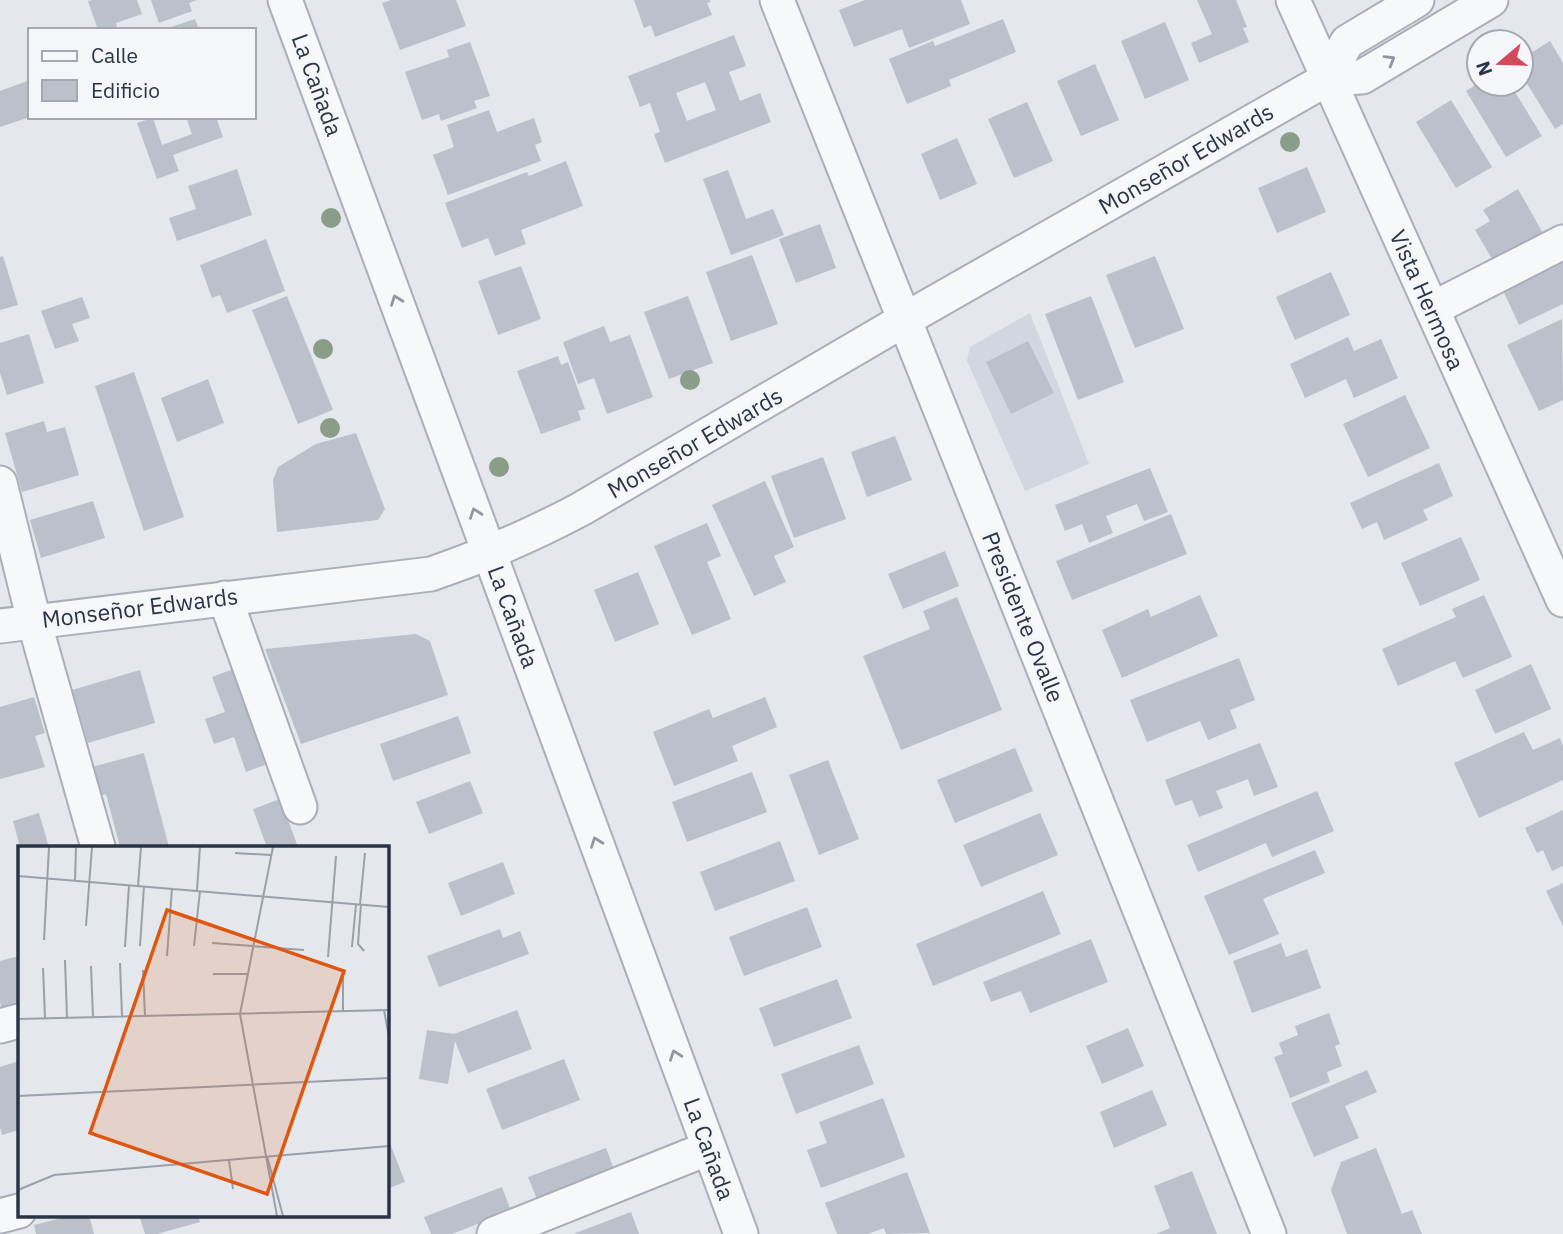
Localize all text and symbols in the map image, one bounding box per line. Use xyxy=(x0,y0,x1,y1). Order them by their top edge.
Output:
legend xyxy=(28,28,256,119)
north arrow xyxy=(1465,28,1535,98)
street label: La Cañada xyxy=(286,29,350,140)
text: Calle xyxy=(91,41,138,69)
one-way arrow xyxy=(1383,55,1396,68)
text: N xyxy=(1470,58,1498,79)
text: Edificio xyxy=(91,76,160,104)
street label: Monseñor Edwards xyxy=(1093,96,1278,220)
street label: Vista Hermosa xyxy=(1384,225,1472,374)
one-way arrow xyxy=(390,294,404,306)
street label: Monseñor Edwards xyxy=(602,380,787,504)
one-way arrow xyxy=(469,508,483,520)
street label: Presidente Ovalle xyxy=(976,527,1072,706)
street label: La Cañada xyxy=(482,561,546,672)
street label: Monseñor Edwards xyxy=(40,580,240,634)
one-way arrow xyxy=(590,836,604,848)
inset map xyxy=(18,846,388,1216)
one-way arrow xyxy=(669,1050,683,1062)
street label: La Cañada xyxy=(678,1093,742,1204)

